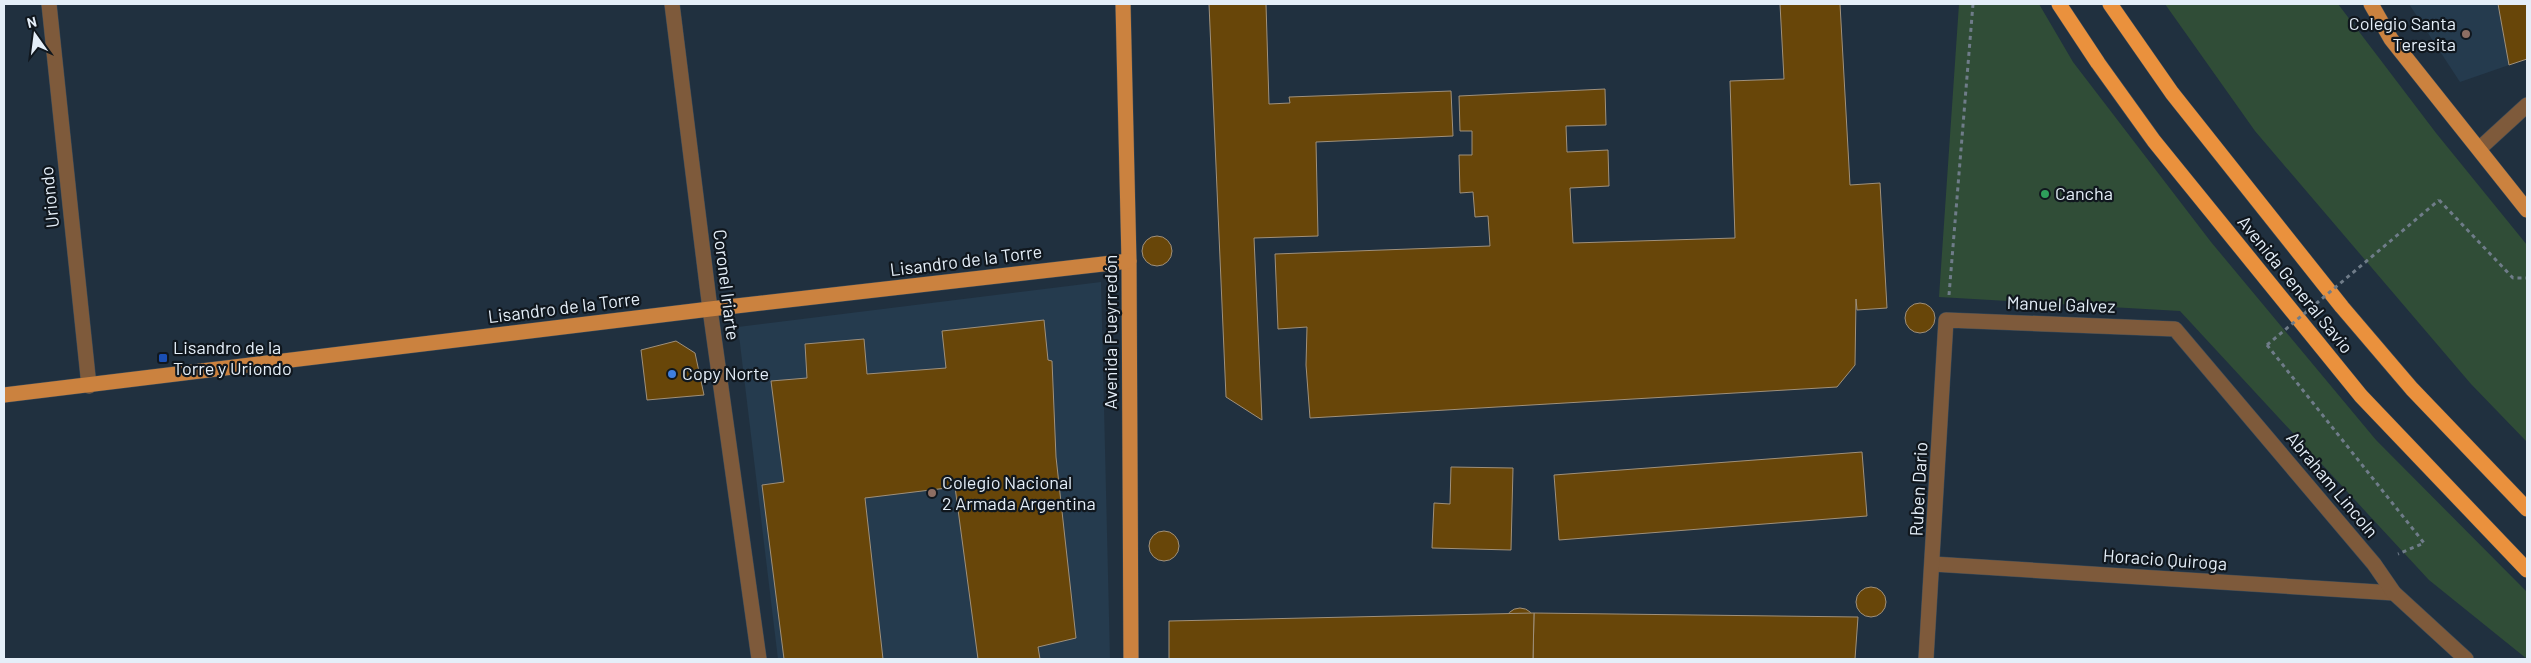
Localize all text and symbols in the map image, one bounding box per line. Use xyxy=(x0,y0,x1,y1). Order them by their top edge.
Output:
north arrow xyxy=(10,10,60,60)
place label: Colegio Santa Teresita xyxy=(2349,12,2456,55)
text: N xyxy=(25,13,38,31)
marker: Colegio Santa Teresita xyxy=(2460,28,2472,40)
street label: Uriondo xyxy=(35,165,63,229)
place label: Cancha xyxy=(2055,182,2113,204)
marker: Cancha xyxy=(2039,188,2051,200)
street label: Avenida General Savio xyxy=(2233,211,2358,358)
street label: Coronel Iriarte xyxy=(709,228,745,342)
street label: Lisandro de la Torre xyxy=(888,240,1043,280)
street label: Avenida Pueyrredón xyxy=(1099,255,1121,409)
street label: Lisandro de la Torre xyxy=(486,287,641,327)
street label: Manuel Galvez xyxy=(2006,291,2116,317)
place label: Lisandro de la Torre y Uriondo xyxy=(173,336,292,379)
marker: Lisandro de la Torre y Uriondo xyxy=(157,352,169,364)
place label: Copy Norte xyxy=(682,362,769,384)
marker: Copy Norte xyxy=(666,368,678,380)
street label: Abraham Lincoln xyxy=(2282,427,2383,542)
street label: Ruben Dario xyxy=(1905,441,1931,537)
place label: Colegio Nacional 2 Armada Argentina xyxy=(942,471,1096,514)
marker: Colegio Nacional 2 Armada Argentina xyxy=(926,487,938,499)
street label: Horacio Quiroga xyxy=(2102,544,2228,574)

